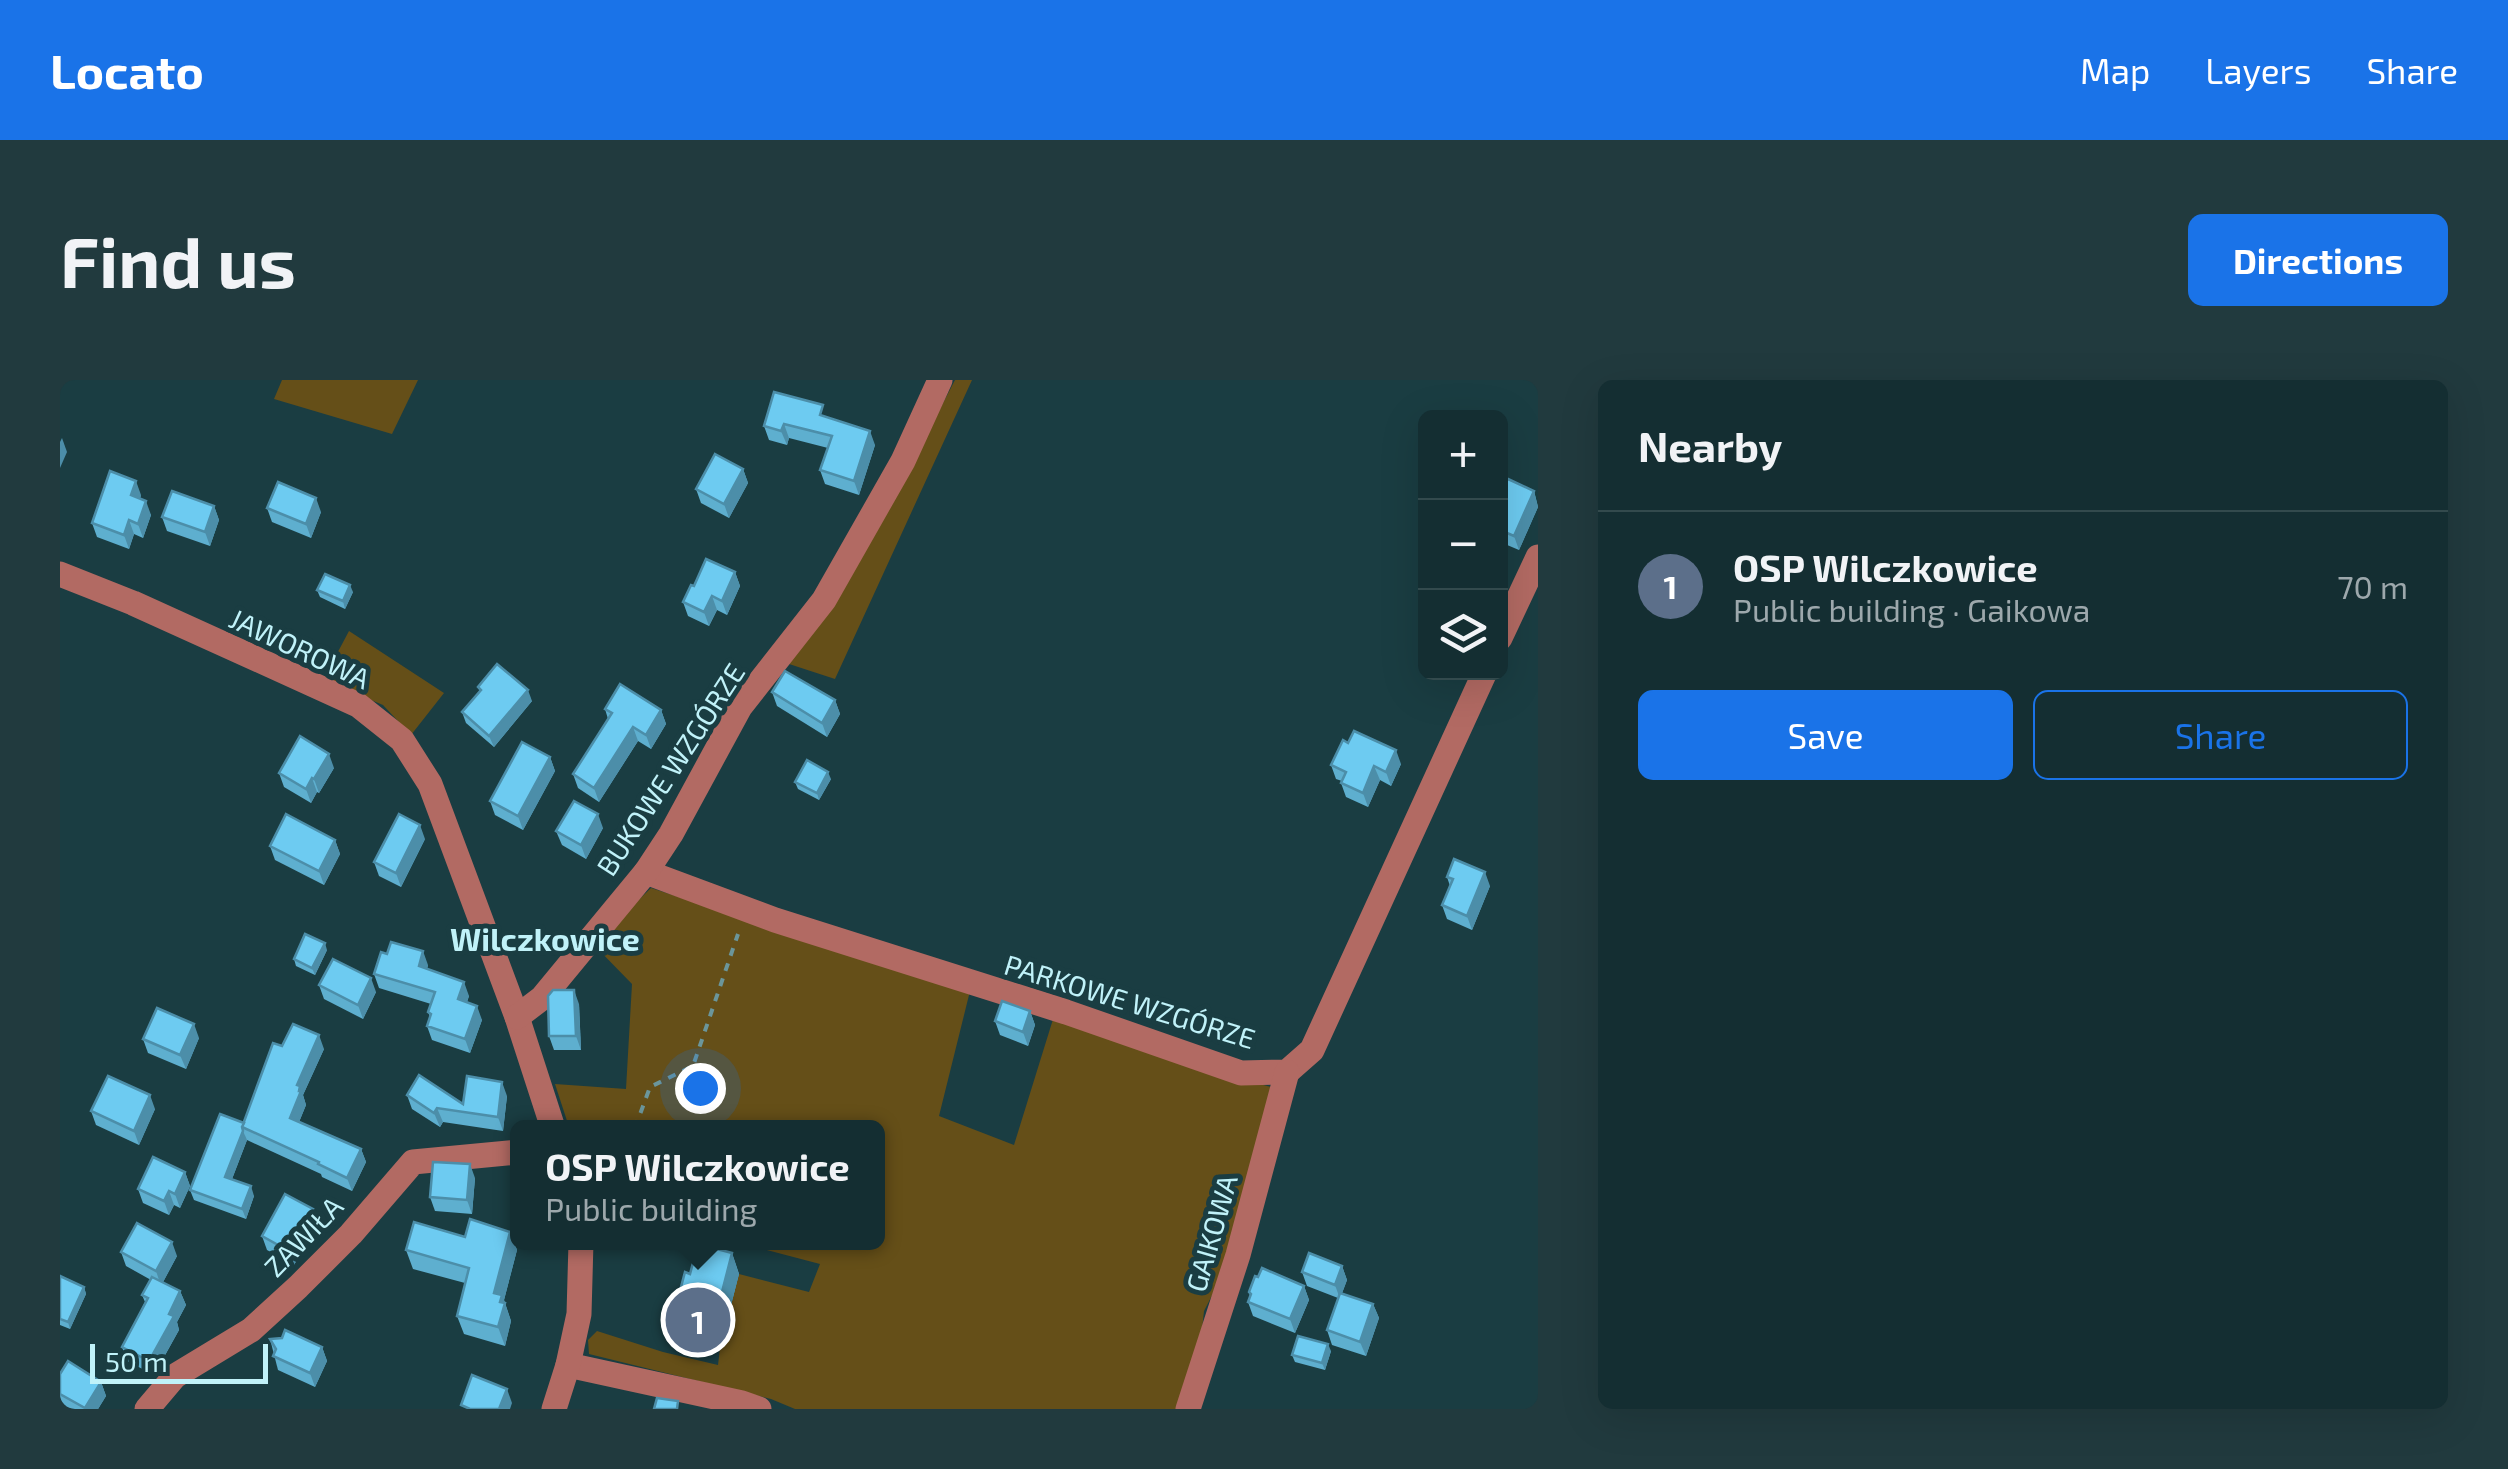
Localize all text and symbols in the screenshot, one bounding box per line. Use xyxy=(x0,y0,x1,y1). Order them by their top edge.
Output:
text: Locato xyxy=(50,41,204,99)
text: Map xyxy=(2080,49,2150,91)
text: Layers xyxy=(2205,49,2311,91)
text: Share xyxy=(2366,49,2458,91)
button: Directions xyxy=(2188,214,2448,306)
text: Find us xyxy=(60,218,296,302)
map controls xyxy=(1418,410,1508,680)
button: + xyxy=(1418,410,1508,500)
text: Nearby xyxy=(1638,420,1782,470)
button: − xyxy=(1418,500,1508,590)
text: OSP Wilczkowice xyxy=(1733,544,2038,590)
text: 1 xyxy=(1664,567,1677,605)
text: 70 m xyxy=(2337,567,2408,605)
button: layers xyxy=(1418,590,1508,680)
text: Public building · Gaikowa xyxy=(1733,590,2090,628)
street label: JAWOROWA xyxy=(224,601,376,696)
street label: BUKOWE WZGÓRZE xyxy=(589,657,751,881)
button: Save xyxy=(1638,690,2013,780)
button: Share xyxy=(2033,690,2408,780)
district label: Wilczkowice xyxy=(450,919,640,957)
street label: PARKOWE WZGÓRZE xyxy=(1001,947,1259,1055)
your location xyxy=(675,1063,726,1114)
popup xyxy=(510,1120,885,1250)
text: OSP Wilczkowice xyxy=(545,1143,850,1189)
street label: GAIKOWA xyxy=(1178,1170,1244,1296)
street label: ZAWIŁA xyxy=(257,1188,350,1283)
text: Public building xyxy=(545,1189,757,1227)
pin: 1 xyxy=(666,1282,730,1358)
scale bar xyxy=(90,1339,268,1384)
text: 50 m xyxy=(105,1344,168,1378)

